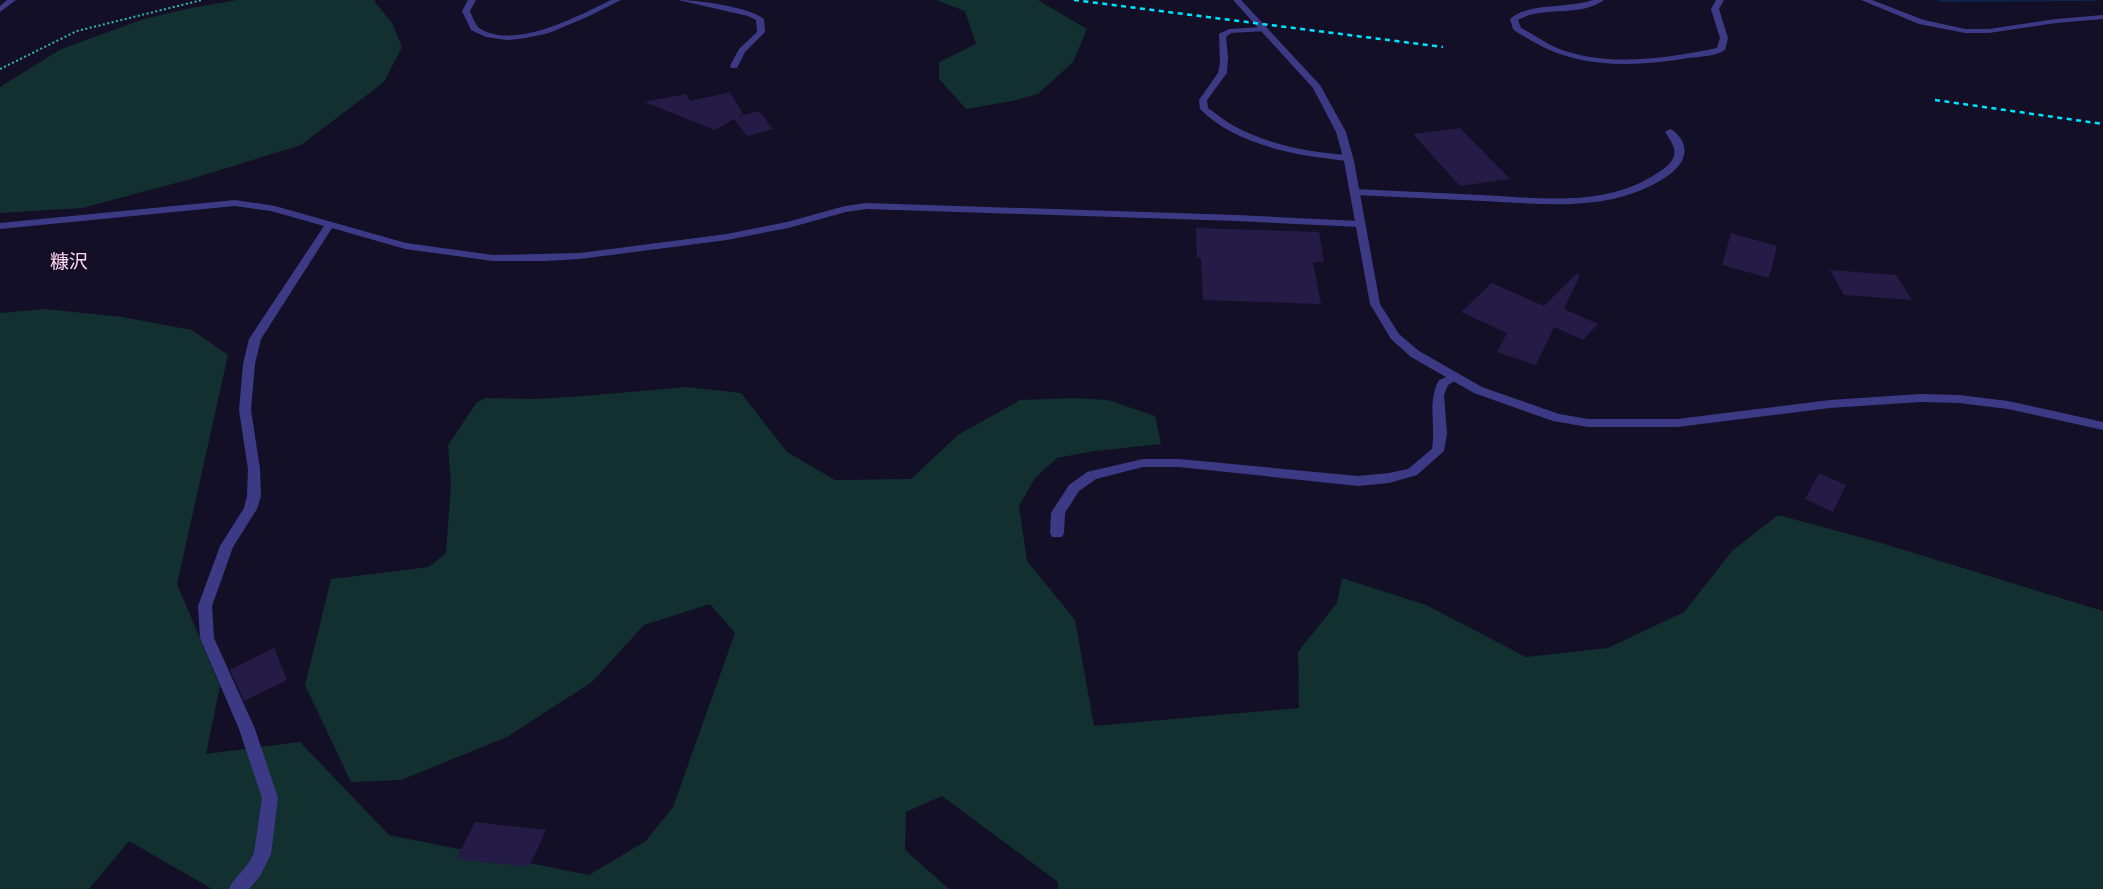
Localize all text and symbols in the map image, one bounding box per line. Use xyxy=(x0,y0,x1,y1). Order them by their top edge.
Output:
district label: 糠沢 xyxy=(50,250,88,273)

